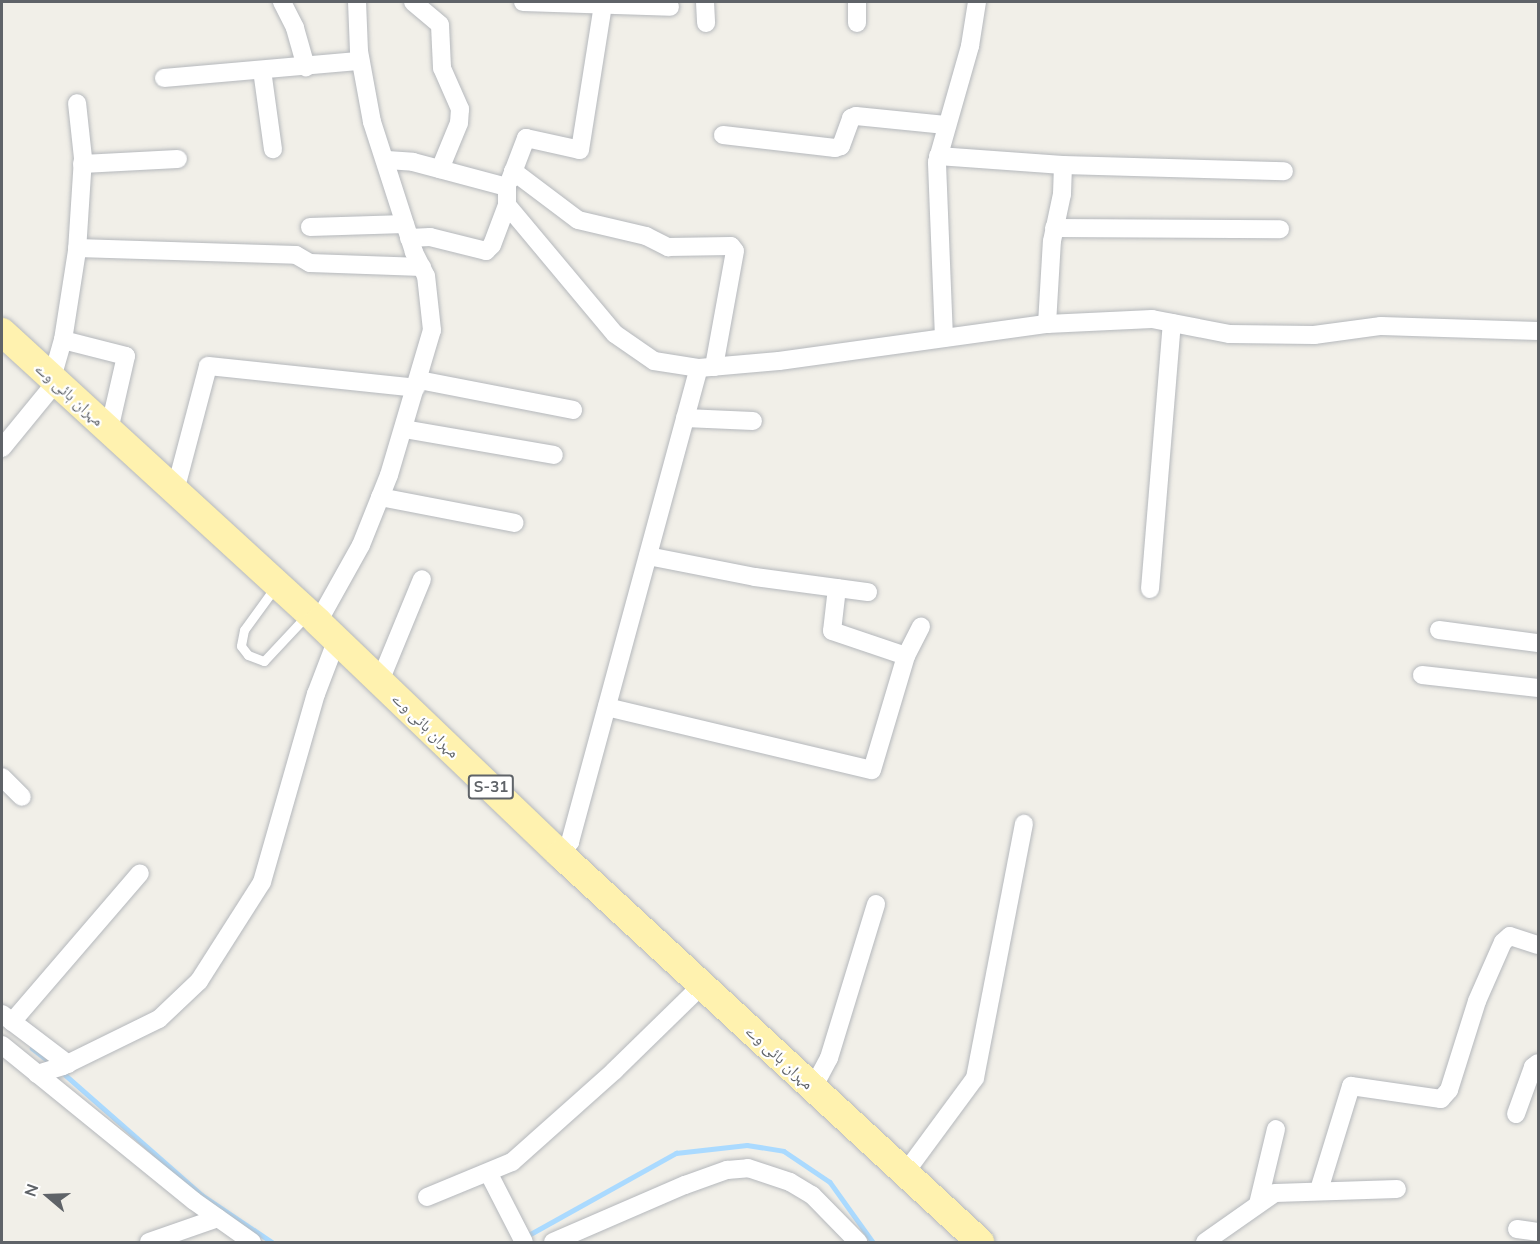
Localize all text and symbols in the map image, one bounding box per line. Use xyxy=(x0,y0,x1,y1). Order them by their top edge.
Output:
street label: مہران ہائی وے xyxy=(32,358,108,430)
street label: مہران ہائی وے xyxy=(389,688,463,762)
road number: S-31 xyxy=(467,775,515,799)
street label: مہران ہائی وے xyxy=(742,1021,818,1093)
north arrow xyxy=(18,1166,78,1226)
text: N xyxy=(20,1181,42,1199)

